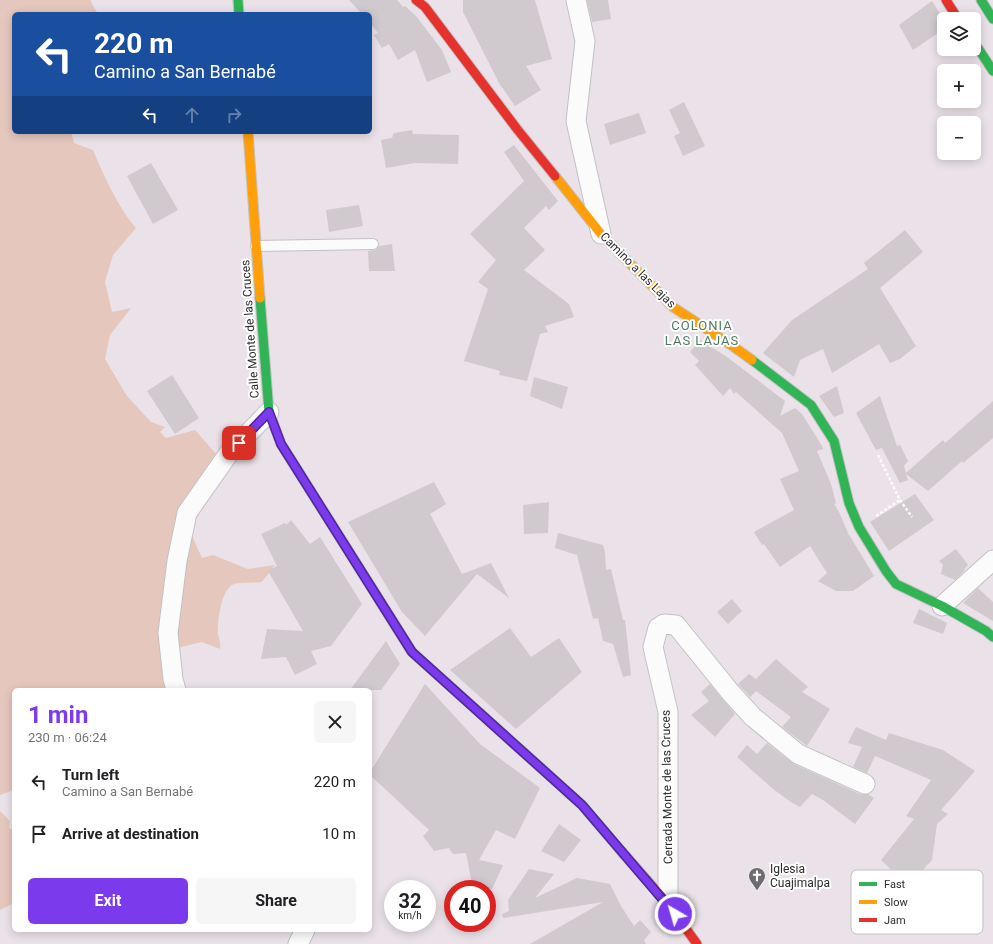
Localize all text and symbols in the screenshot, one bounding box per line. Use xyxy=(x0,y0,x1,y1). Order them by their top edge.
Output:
map controls xyxy=(937,12,981,160)
button: layers xyxy=(937,12,981,56)
text: 220 m xyxy=(94,27,173,60)
icon: left xyxy=(28,28,80,80)
text: Camino a San Bernabé xyxy=(94,61,276,82)
button: + xyxy=(937,64,981,108)
icon: left xyxy=(139,104,161,126)
icon: ahead xyxy=(181,104,203,126)
icon: right xyxy=(223,104,245,126)
button: − xyxy=(937,116,981,160)
street label: Camino a las Lajas xyxy=(597,229,679,311)
street label: Calle Monte de las Cruces xyxy=(238,259,262,399)
district label: COLONIA LAS LAJAS xyxy=(665,318,739,348)
pin xyxy=(222,426,256,460)
icon: arrive xyxy=(228,432,250,454)
text: 1 min xyxy=(28,701,88,729)
button: close xyxy=(314,701,356,743)
street label: Cerrada Monte de las Cruces xyxy=(659,710,675,864)
text: 230 m · 06:24 xyxy=(28,730,107,745)
text: Turn left xyxy=(62,766,119,784)
icon: left xyxy=(28,771,50,793)
text: 220 m xyxy=(314,773,356,791)
text: Camino a San Bernabé xyxy=(62,784,193,799)
icon: arrive xyxy=(28,823,50,845)
text: Arrive at destination xyxy=(62,825,199,843)
text: 10 m xyxy=(322,825,356,843)
place label: Iglesia Cuajimalpa xyxy=(770,862,830,890)
church icon: Iglesia Cuajimalpa xyxy=(747,866,767,891)
legend xyxy=(851,870,983,934)
button: Exit xyxy=(28,878,188,924)
button: Share xyxy=(196,878,356,924)
text: Fast xyxy=(884,878,906,891)
speed limit sign: 40 xyxy=(444,880,496,932)
text: 32 xyxy=(399,889,421,913)
position arrow xyxy=(654,893,696,935)
text: Slow xyxy=(884,896,908,909)
text: km/h xyxy=(398,910,422,921)
text: Jam xyxy=(884,914,906,927)

